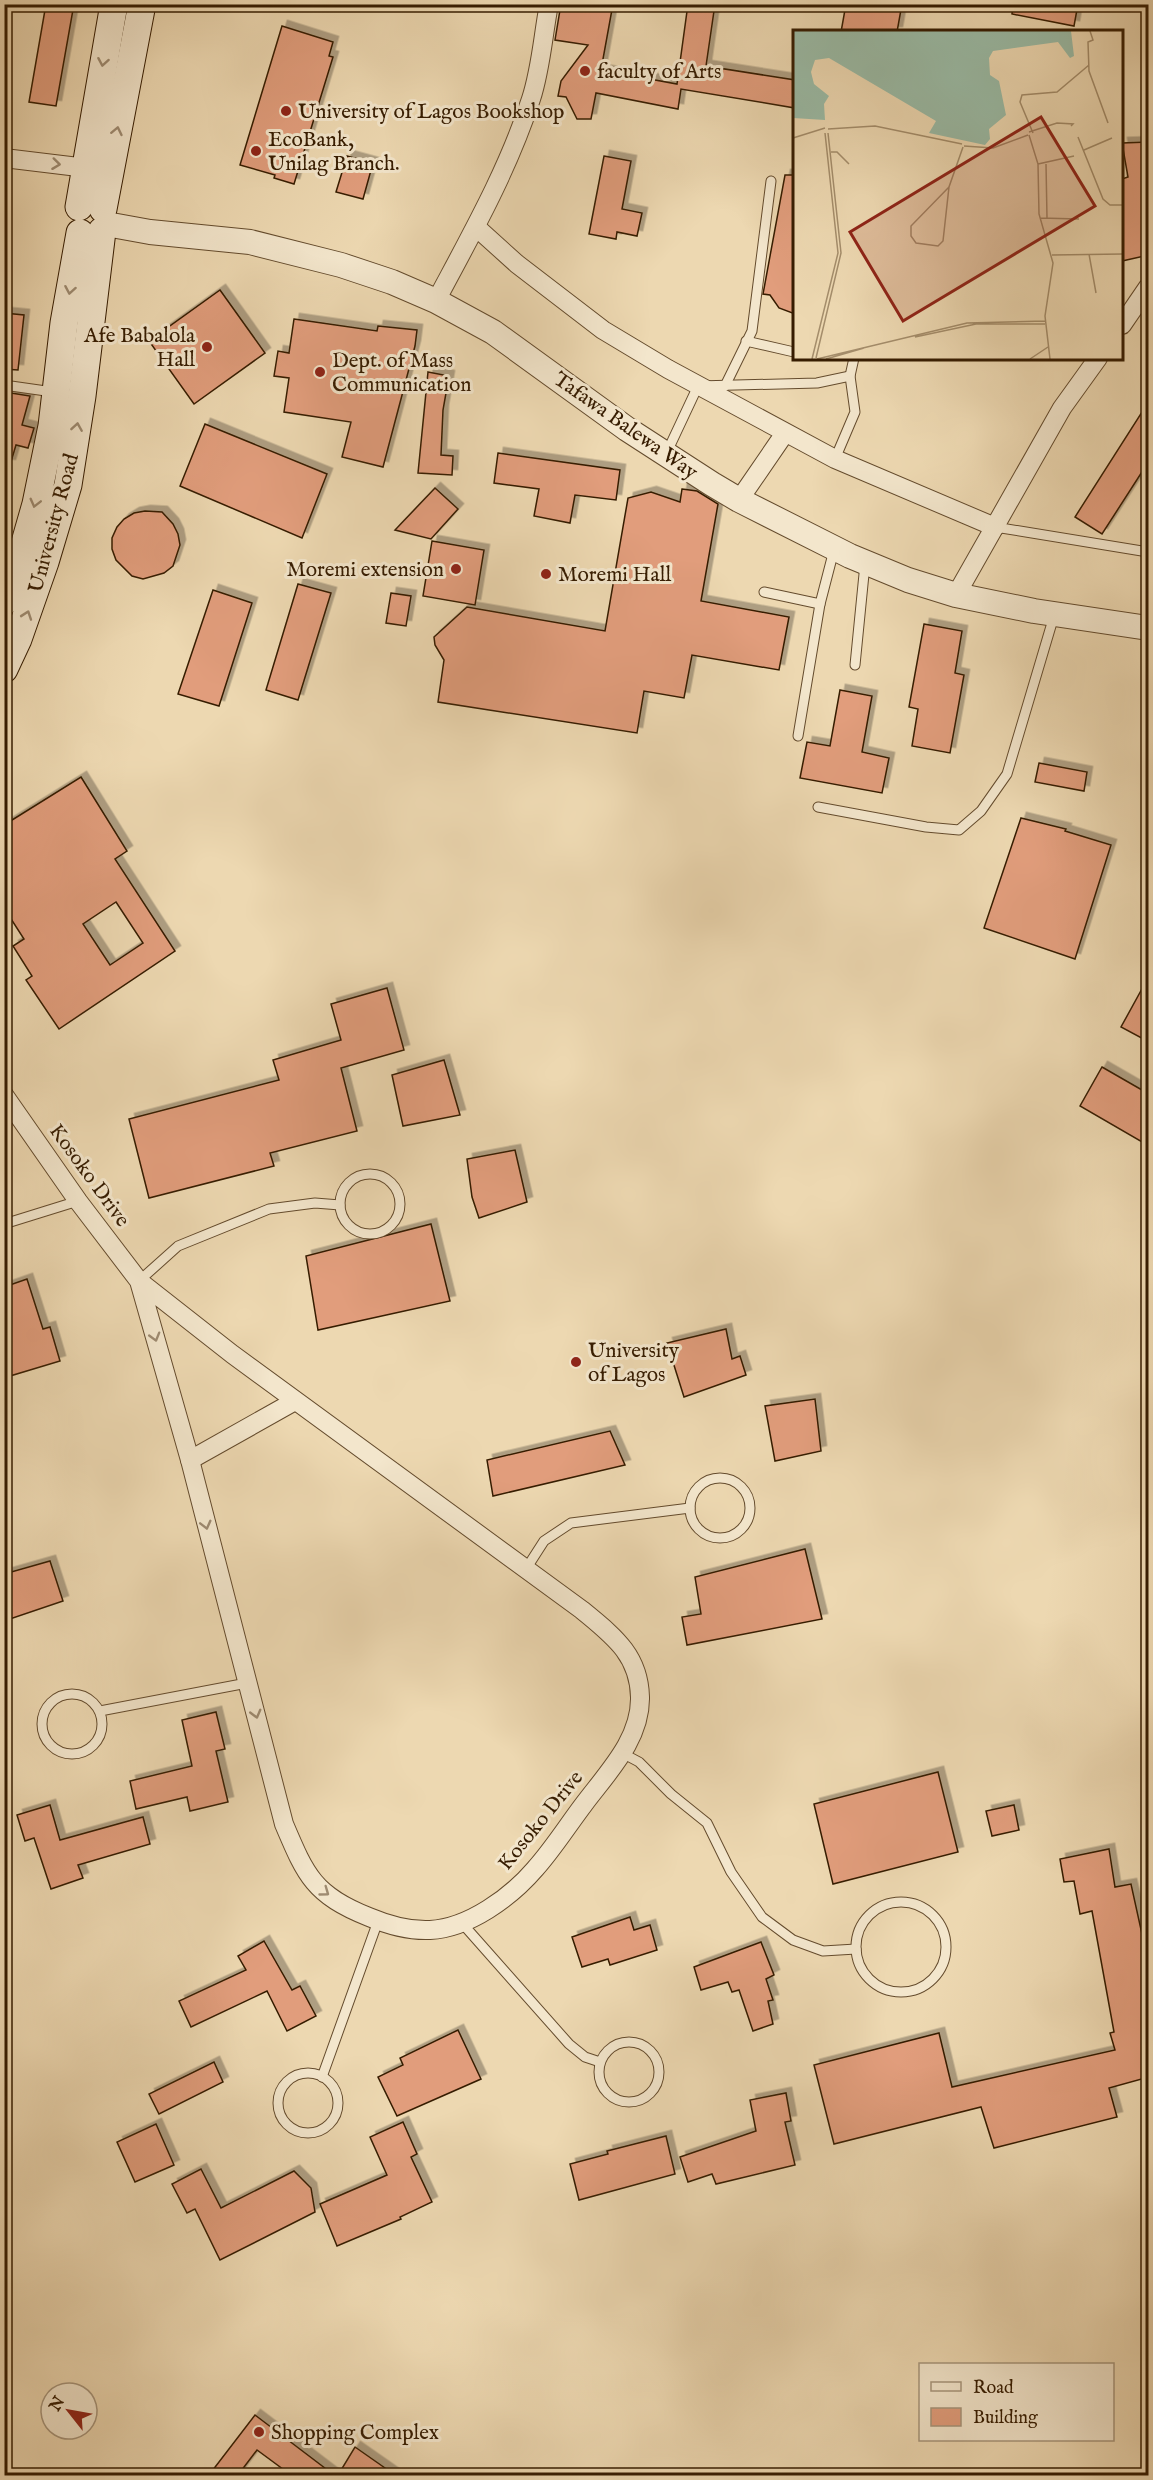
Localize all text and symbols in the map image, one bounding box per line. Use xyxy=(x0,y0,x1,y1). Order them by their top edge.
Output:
inset map xyxy=(793,30,1123,360)
one-way arrow xyxy=(97,57,110,67)
place label: faculty of Arts xyxy=(597,59,721,86)
marker: faculty of Arts xyxy=(578,64,592,78)
place label: University of Lagos Bookshop xyxy=(298,99,564,126)
marker: University of Lagos Bookshop xyxy=(279,104,293,118)
one-way arrow xyxy=(110,126,123,136)
place label: EcoBank, Unilag Branch. xyxy=(268,127,399,178)
marker: EcoBank, Unilag Branch. xyxy=(249,144,263,158)
one-way arrow xyxy=(52,158,61,170)
one-way arrow xyxy=(64,285,77,295)
place label: Afe Babalola Hall xyxy=(83,323,196,374)
marker: Afe Babalola Hall xyxy=(200,340,214,354)
place label: Dept. of Mass Communication xyxy=(332,348,471,399)
marker: Dept. of Mass Communication xyxy=(313,365,327,379)
street label: Tafawa Balewa Way xyxy=(548,366,703,486)
one-way arrow xyxy=(70,422,82,432)
street label: University Road xyxy=(23,450,86,596)
one-way arrow xyxy=(30,498,43,508)
place label: Moremi extension xyxy=(286,557,444,584)
marker: Moremi extension xyxy=(449,562,463,576)
place label: Moremi Hall xyxy=(558,562,671,589)
marker: Moremi Hall xyxy=(539,567,553,581)
one-way arrow xyxy=(19,610,32,621)
street label: Kosoko Drive xyxy=(42,1119,135,1233)
one-way arrow xyxy=(148,1331,160,1342)
place label: University of Lagos xyxy=(588,1338,680,1389)
marker: University of Lagos xyxy=(569,1355,583,1369)
one-way arrow xyxy=(199,1520,212,1530)
one-way arrow xyxy=(248,1709,261,1719)
street label: Kosoko Drive xyxy=(493,1765,590,1876)
one-way arrow xyxy=(318,1885,329,1896)
legend xyxy=(919,2363,1114,2441)
text: Road xyxy=(973,2377,1014,2400)
north arrow xyxy=(39,2381,99,2441)
text: N xyxy=(45,2393,70,2416)
text: Building xyxy=(973,2407,1038,2430)
place label: Shopping Complex xyxy=(271,2420,439,2447)
marker: Shopping Complex xyxy=(252,2425,266,2439)

